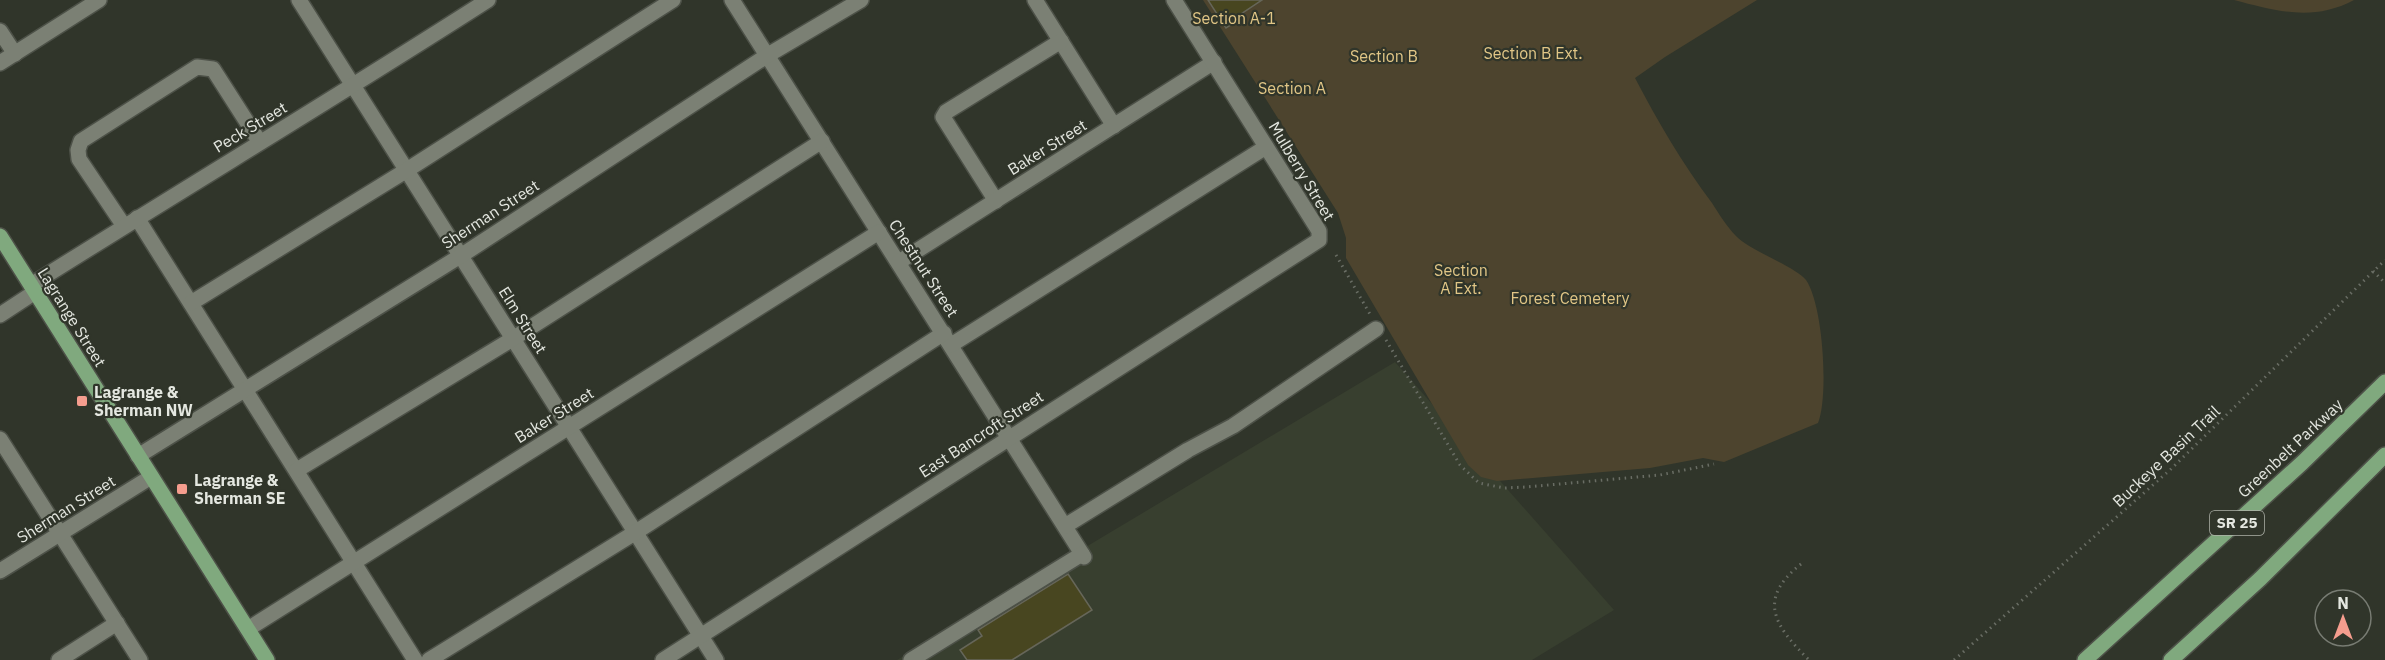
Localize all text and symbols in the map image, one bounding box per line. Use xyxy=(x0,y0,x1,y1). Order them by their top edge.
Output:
park label: Section A-1 xyxy=(1192,8,1276,28)
park label: Section B Ext. xyxy=(1483,43,1583,63)
park label: Section B xyxy=(1350,46,1418,66)
park label: Section A xyxy=(1258,78,1326,98)
street label: Peck Street xyxy=(210,97,290,157)
street label: Baker Street xyxy=(1004,115,1090,179)
street label: Mulberry Street xyxy=(1265,118,1339,224)
street label: Sherman Street xyxy=(437,175,543,253)
street label: Chestnut Street xyxy=(885,215,963,321)
park label: Section A Ext. xyxy=(1434,260,1488,298)
street label: Lagrange Street xyxy=(34,264,110,370)
street label: Elm Street xyxy=(495,283,551,357)
park label: Forest Cemetery xyxy=(1511,288,1630,308)
place label: Lagrange & Sherman NW xyxy=(94,382,193,420)
street label: Baker Street xyxy=(511,383,597,447)
street label: East Bancroft Street xyxy=(915,386,1047,482)
marker: Lagrange & Sherman NW xyxy=(75,394,89,408)
street label: Greenbelt Parkway xyxy=(2233,394,2347,502)
street label: Buckeye Basin Trail xyxy=(2108,401,2224,511)
place label: Lagrange & Sherman SE xyxy=(194,470,285,508)
street label: Sherman Street xyxy=(13,471,119,547)
marker: Lagrange & Sherman SE xyxy=(175,482,189,496)
road number: SR 25 xyxy=(2210,511,2264,535)
north arrow xyxy=(2313,588,2373,648)
text: N xyxy=(2337,593,2349,613)

